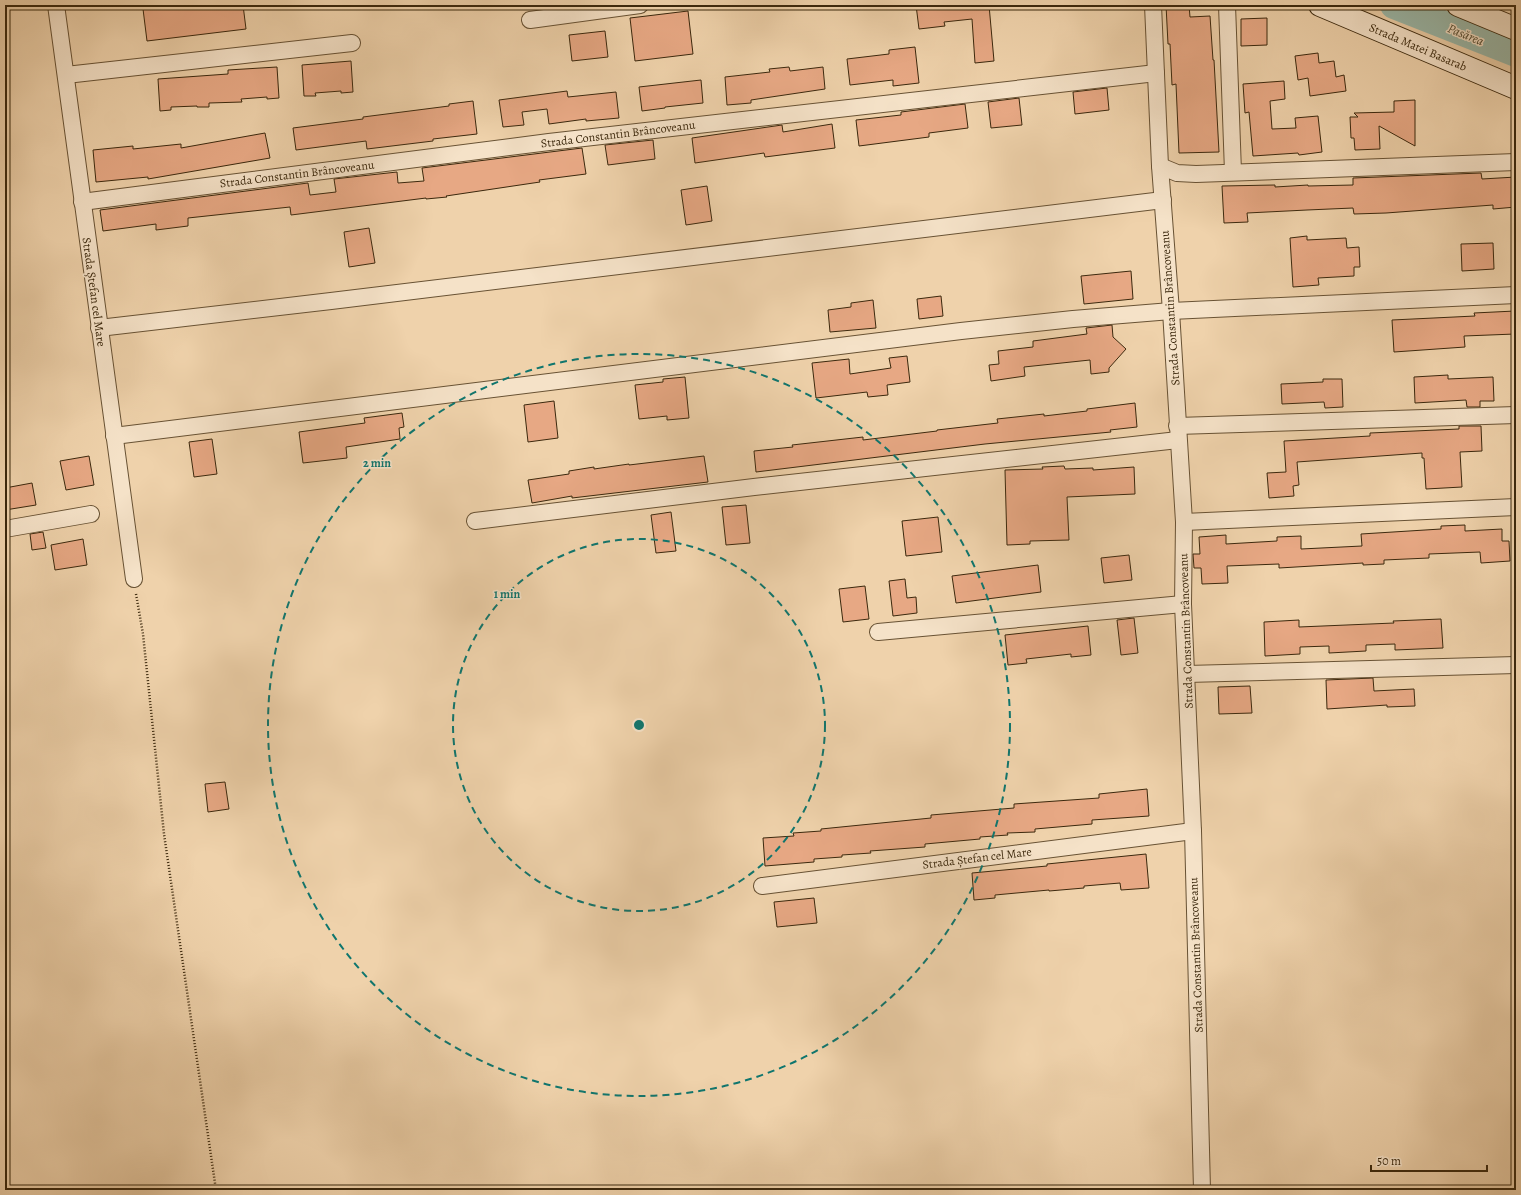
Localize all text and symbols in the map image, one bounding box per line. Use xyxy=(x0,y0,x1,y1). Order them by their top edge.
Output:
street label: Strada Matei Basarab xyxy=(1367,19,1469,75)
water label: Pasărea xyxy=(1445,20,1486,49)
street label: Strada Constantin Brâncoveanu xyxy=(540,117,697,151)
street label: Strada Constantin Brâncoveanu xyxy=(219,157,376,191)
street label: Strada Constantin Brâncoveanu xyxy=(1157,229,1183,386)
street label: Strada Ștefan cel Mare xyxy=(78,236,110,348)
text: 2 min xyxy=(363,455,391,471)
street label: Strada Constantin Brâncoveanu xyxy=(1175,553,1197,709)
text: 1 min xyxy=(494,586,521,602)
centre of rings xyxy=(632,718,646,732)
street label: Strada Ștefan cel Mare xyxy=(921,843,1033,873)
street label: Strada Constantin Brâncoveanu xyxy=(1185,877,1207,1033)
scale bar xyxy=(1371,1147,1487,1173)
text: 50 m xyxy=(1377,1153,1401,1169)

